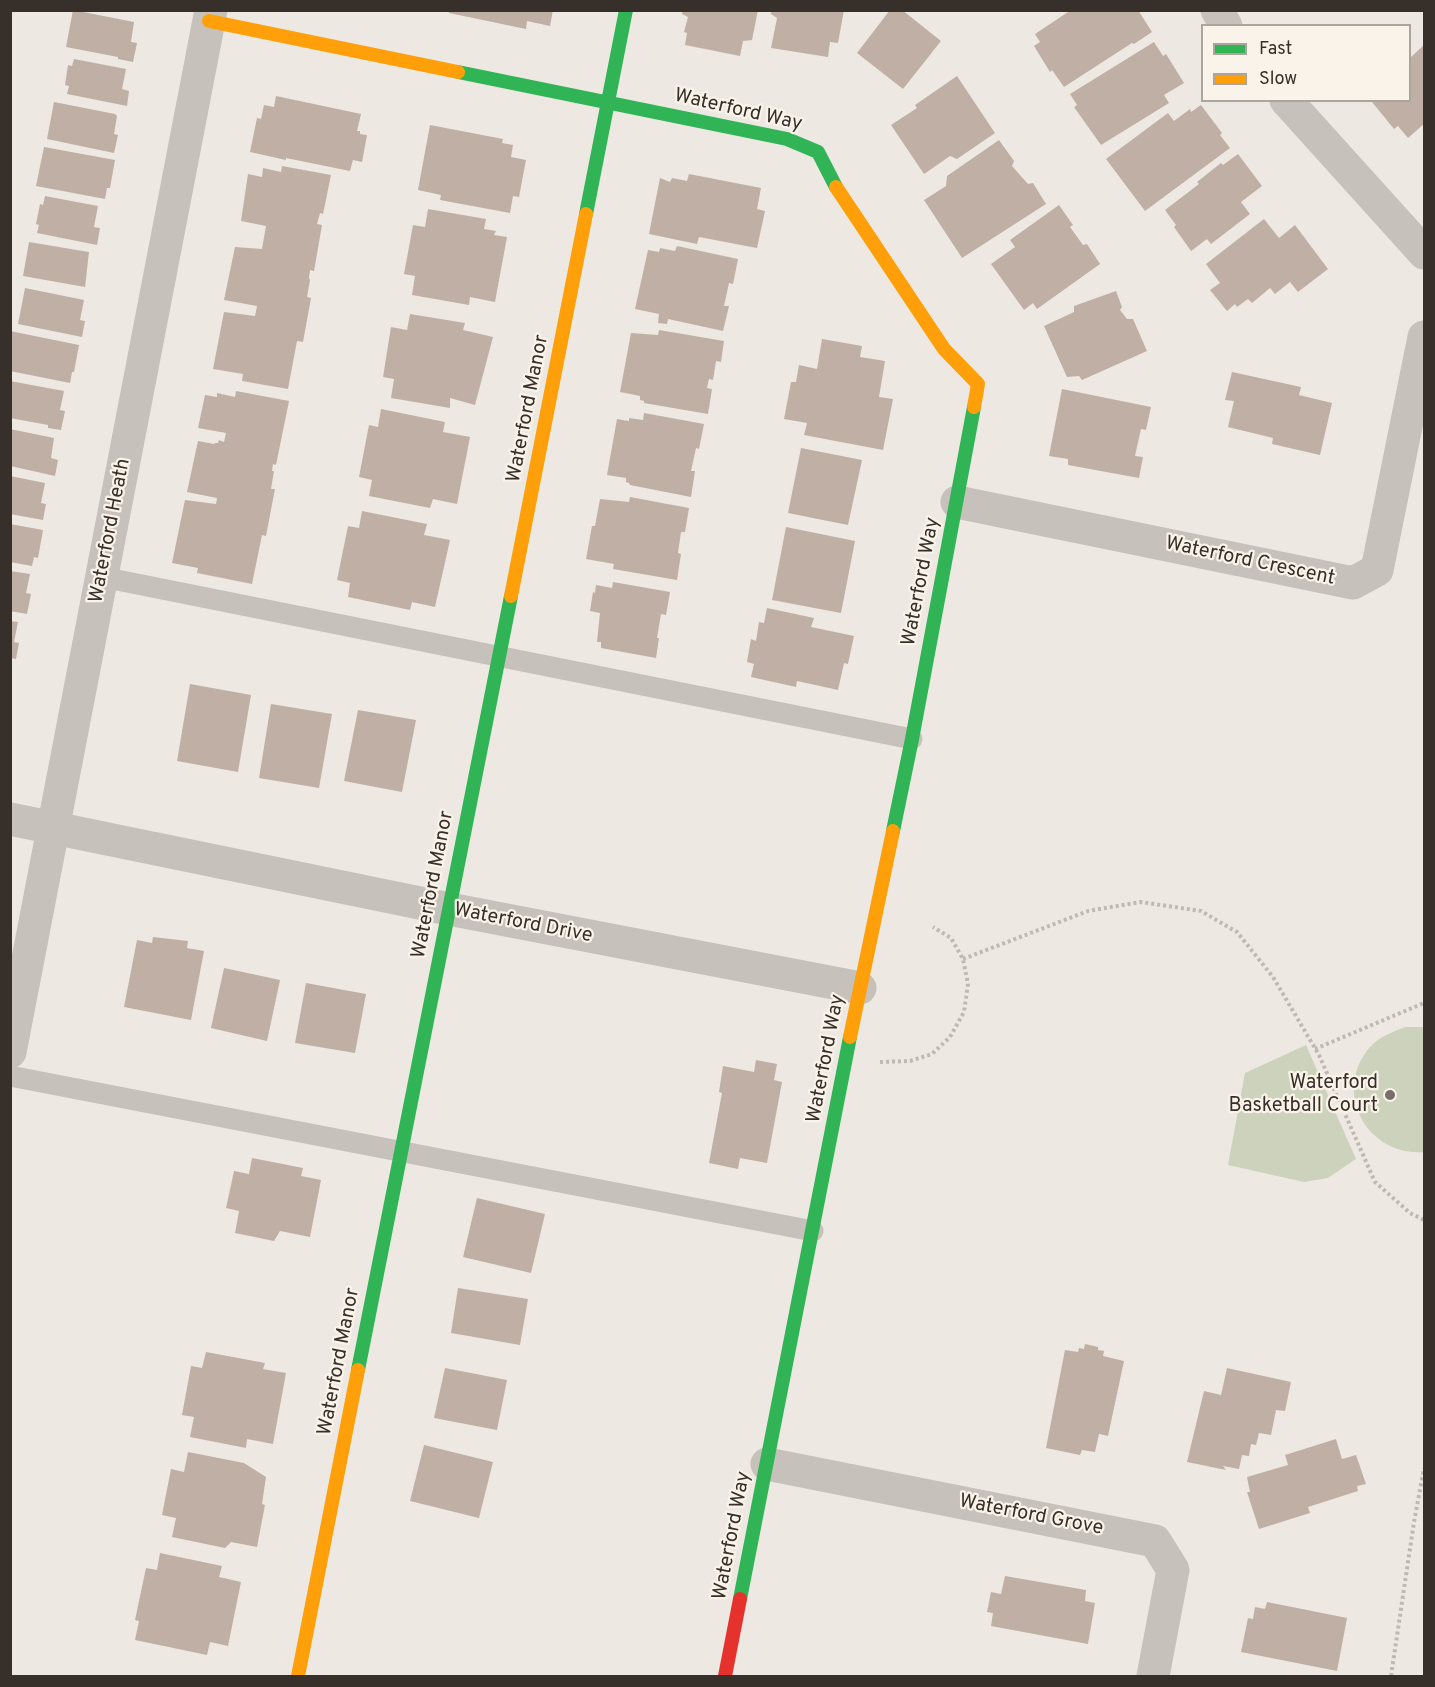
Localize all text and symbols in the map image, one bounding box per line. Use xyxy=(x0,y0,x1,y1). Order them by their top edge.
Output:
legend xyxy=(1201,24,1411,102)
text: Fast xyxy=(1259,38,1292,61)
text: Slow xyxy=(1259,68,1297,91)
street label: Waterford Way xyxy=(672,85,804,137)
street label: Waterford Manor xyxy=(503,333,555,485)
street label: Waterford Heath xyxy=(85,457,137,605)
street label: Waterford Way xyxy=(898,516,946,648)
street label: Waterford Crescent xyxy=(1163,532,1337,592)
street label: Waterford Manor xyxy=(408,809,460,961)
street label: Waterford Drive xyxy=(452,899,594,949)
street label: Waterford Way xyxy=(803,993,851,1125)
place label: Waterford Basketball Court xyxy=(1229,1072,1378,1119)
marker: Waterford Basketball Court xyxy=(1383,1088,1397,1102)
street label: Waterford Manor xyxy=(314,1286,366,1438)
street label: Waterford Way xyxy=(709,1470,757,1602)
street label: Waterford Grove xyxy=(957,1490,1105,1542)

